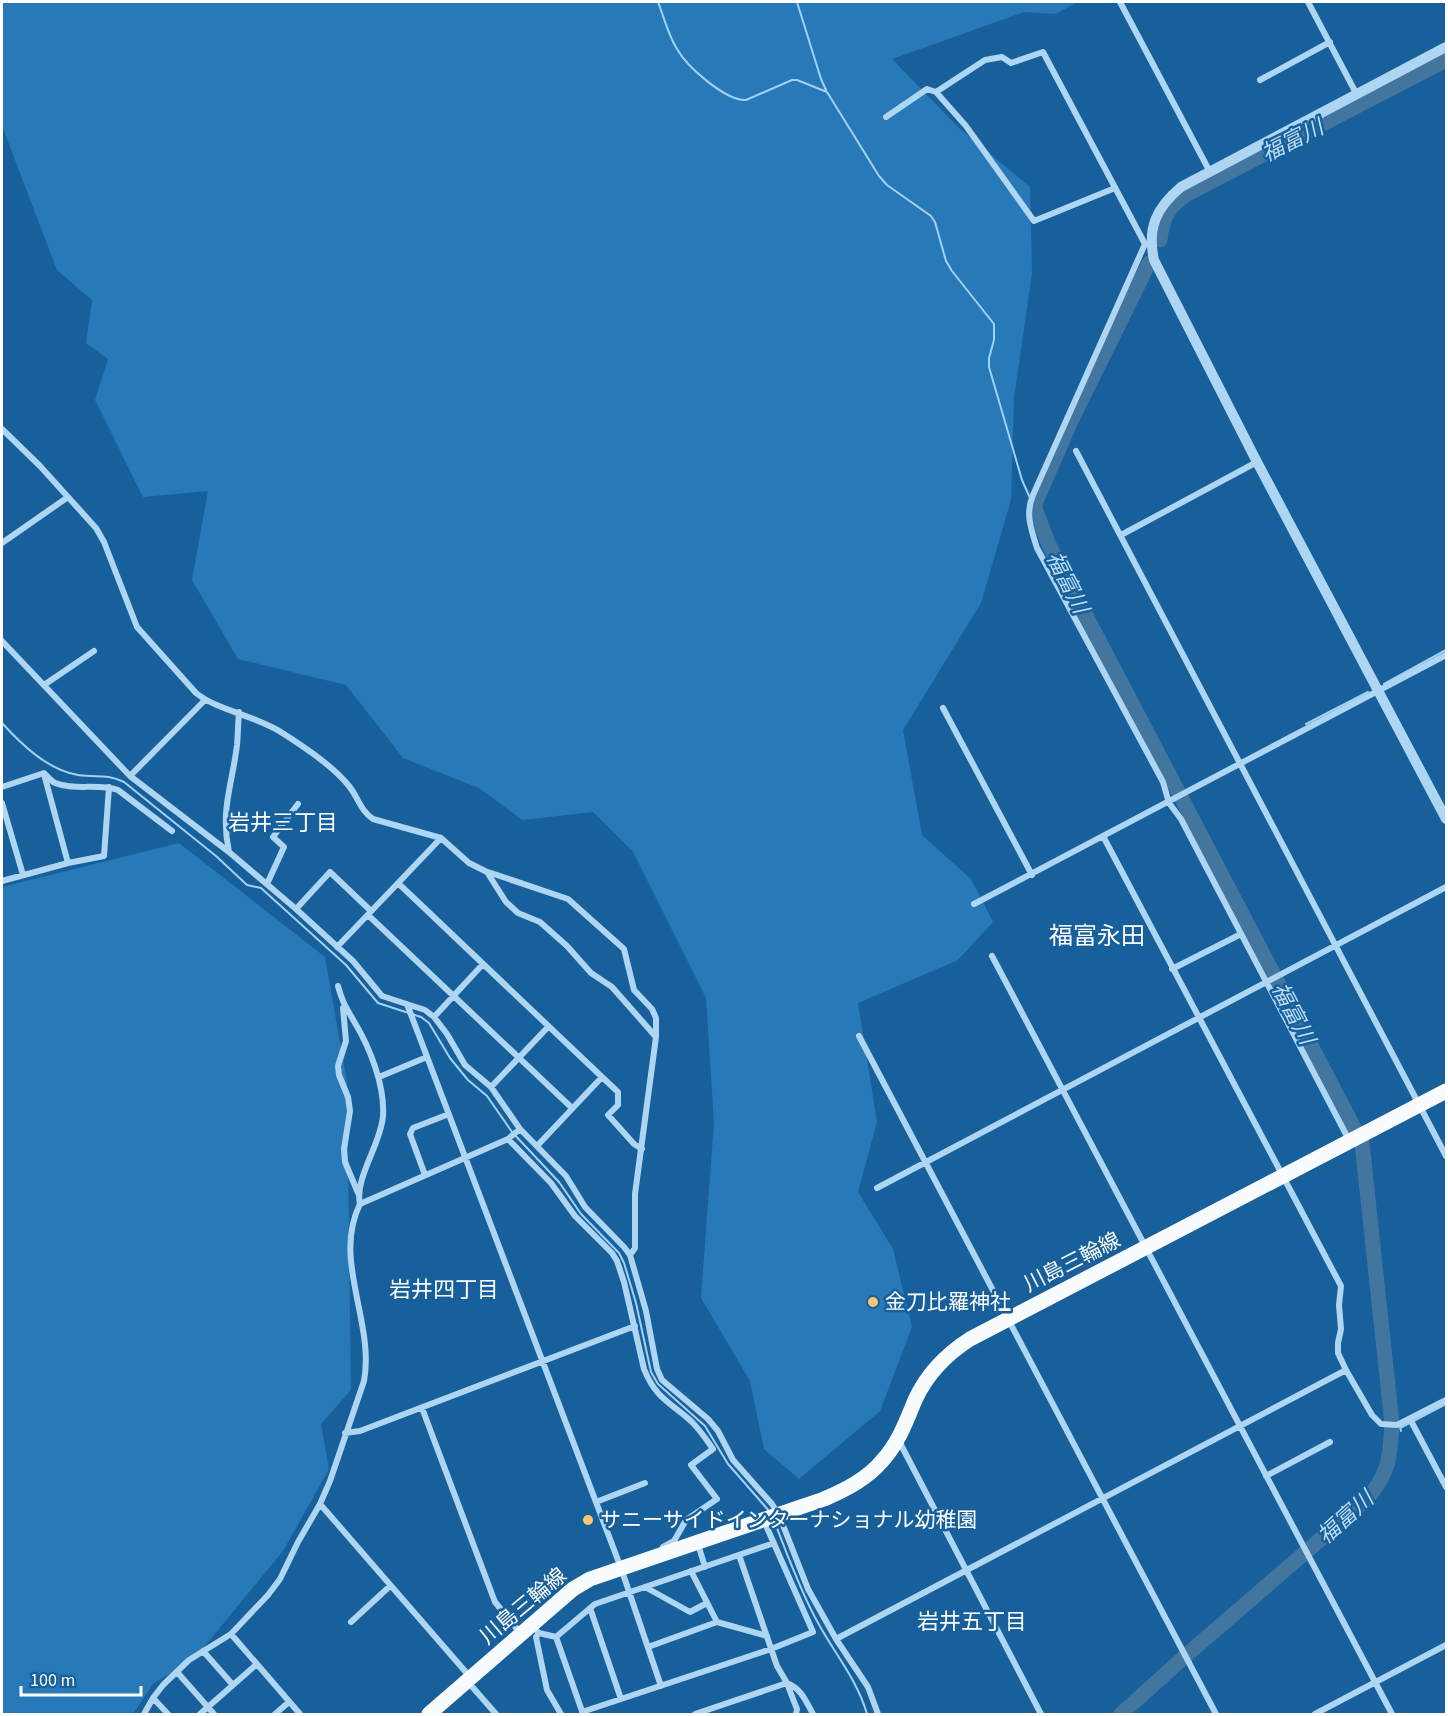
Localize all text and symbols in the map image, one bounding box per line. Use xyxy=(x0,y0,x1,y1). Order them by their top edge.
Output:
water label: 福富川 xyxy=(1256,111,1331,170)
water label: 福富川 xyxy=(1038,546,1097,621)
district label: 岩井三丁目 xyxy=(228,807,338,839)
district label: 福富永田 xyxy=(1049,919,1145,954)
water label: 福富川 xyxy=(1263,977,1324,1052)
street label: 川島三輪線 xyxy=(1018,1225,1126,1299)
district label: 岩井四丁目 xyxy=(389,1274,499,1306)
place label: 金刀比羅神社 xyxy=(885,1287,1011,1317)
marker: 金刀比羅神社 xyxy=(866,1295,880,1309)
water label: 福富川 xyxy=(1310,1482,1382,1552)
place label: サニーサイドインターナショナル幼稚園 xyxy=(600,1505,978,1535)
marker: サニーサイドインターナショナル幼稚園 xyxy=(581,1513,595,1527)
street label: 川島三輪線 xyxy=(473,1561,573,1651)
district label: 岩井五丁目 xyxy=(917,1606,1027,1638)
scale bar xyxy=(21,1659,141,1697)
text: 100 m xyxy=(30,1668,75,1693)

